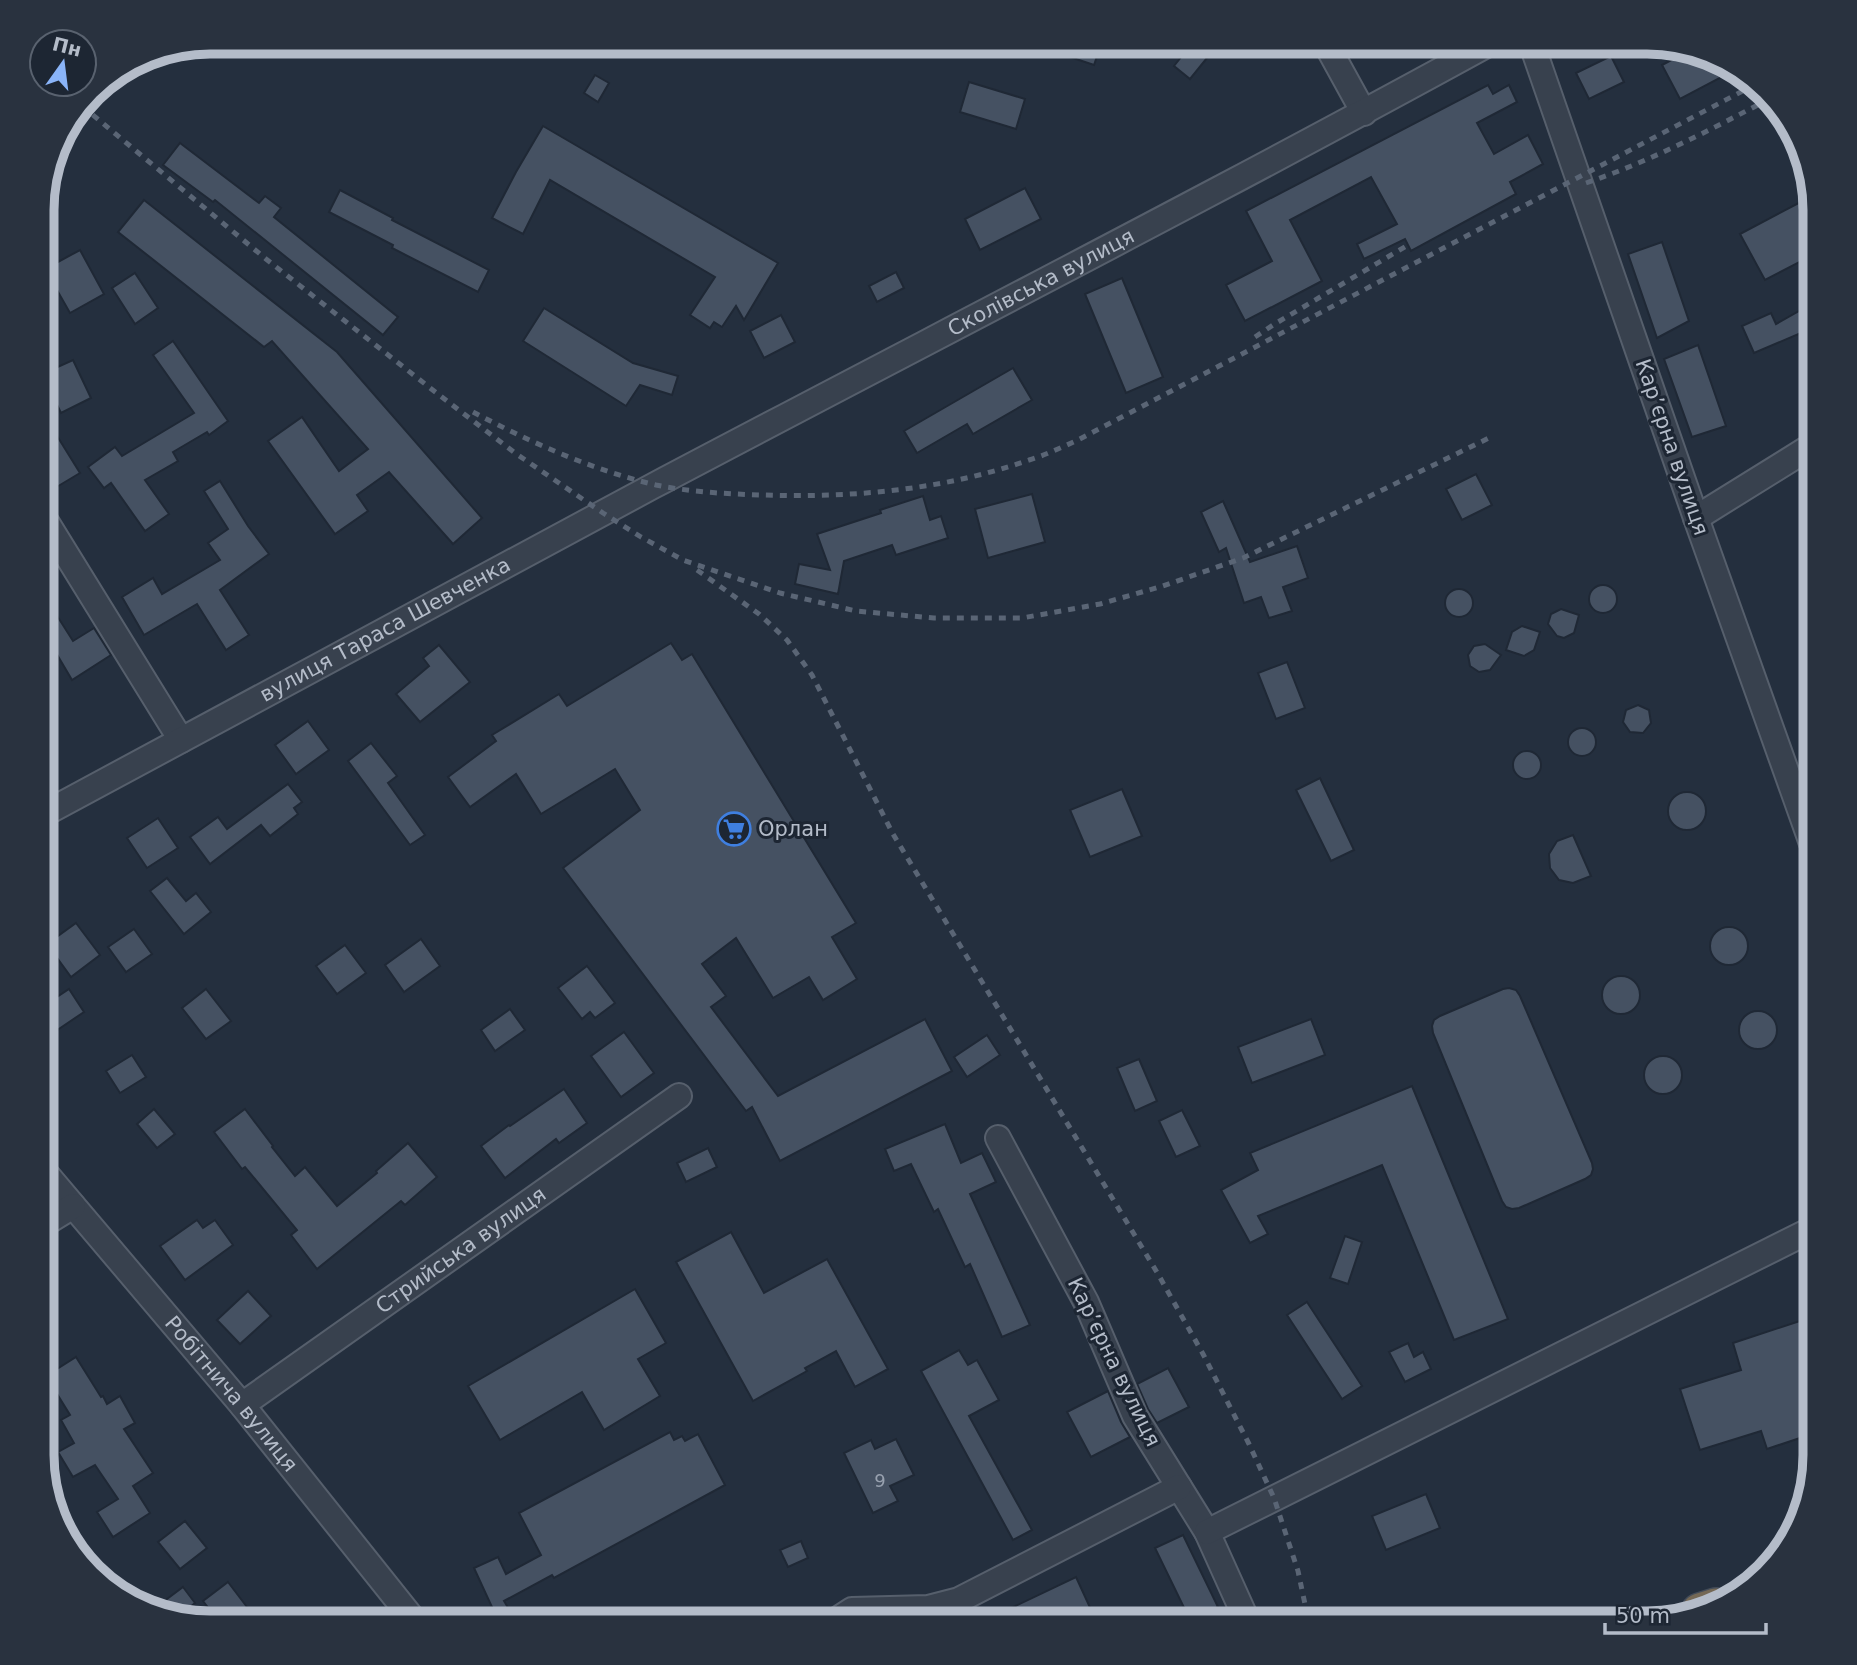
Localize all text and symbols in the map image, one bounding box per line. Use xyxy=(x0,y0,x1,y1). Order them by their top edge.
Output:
north arrow xyxy=(28,28,98,98)
text: Пн xyxy=(50,32,84,61)
street label: Сколівська вулиця xyxy=(944,224,1138,341)
street label: Карʼєрна вулиця xyxy=(1631,356,1713,538)
street label: вулиця Тараса Шевченка xyxy=(256,552,514,707)
supermarket icon: Орлан xyxy=(715,810,753,848)
place label: Орлан xyxy=(758,817,828,841)
street label: Стрийська вулиця xyxy=(371,1182,550,1319)
street label: Карʼєрна вулиця xyxy=(1063,1274,1165,1450)
street label: Робітнича вулиця xyxy=(160,1311,303,1477)
house number: 9 xyxy=(874,1470,886,1491)
scale bar xyxy=(1605,1592,1766,1636)
text: 50 m xyxy=(1616,1604,1670,1628)

